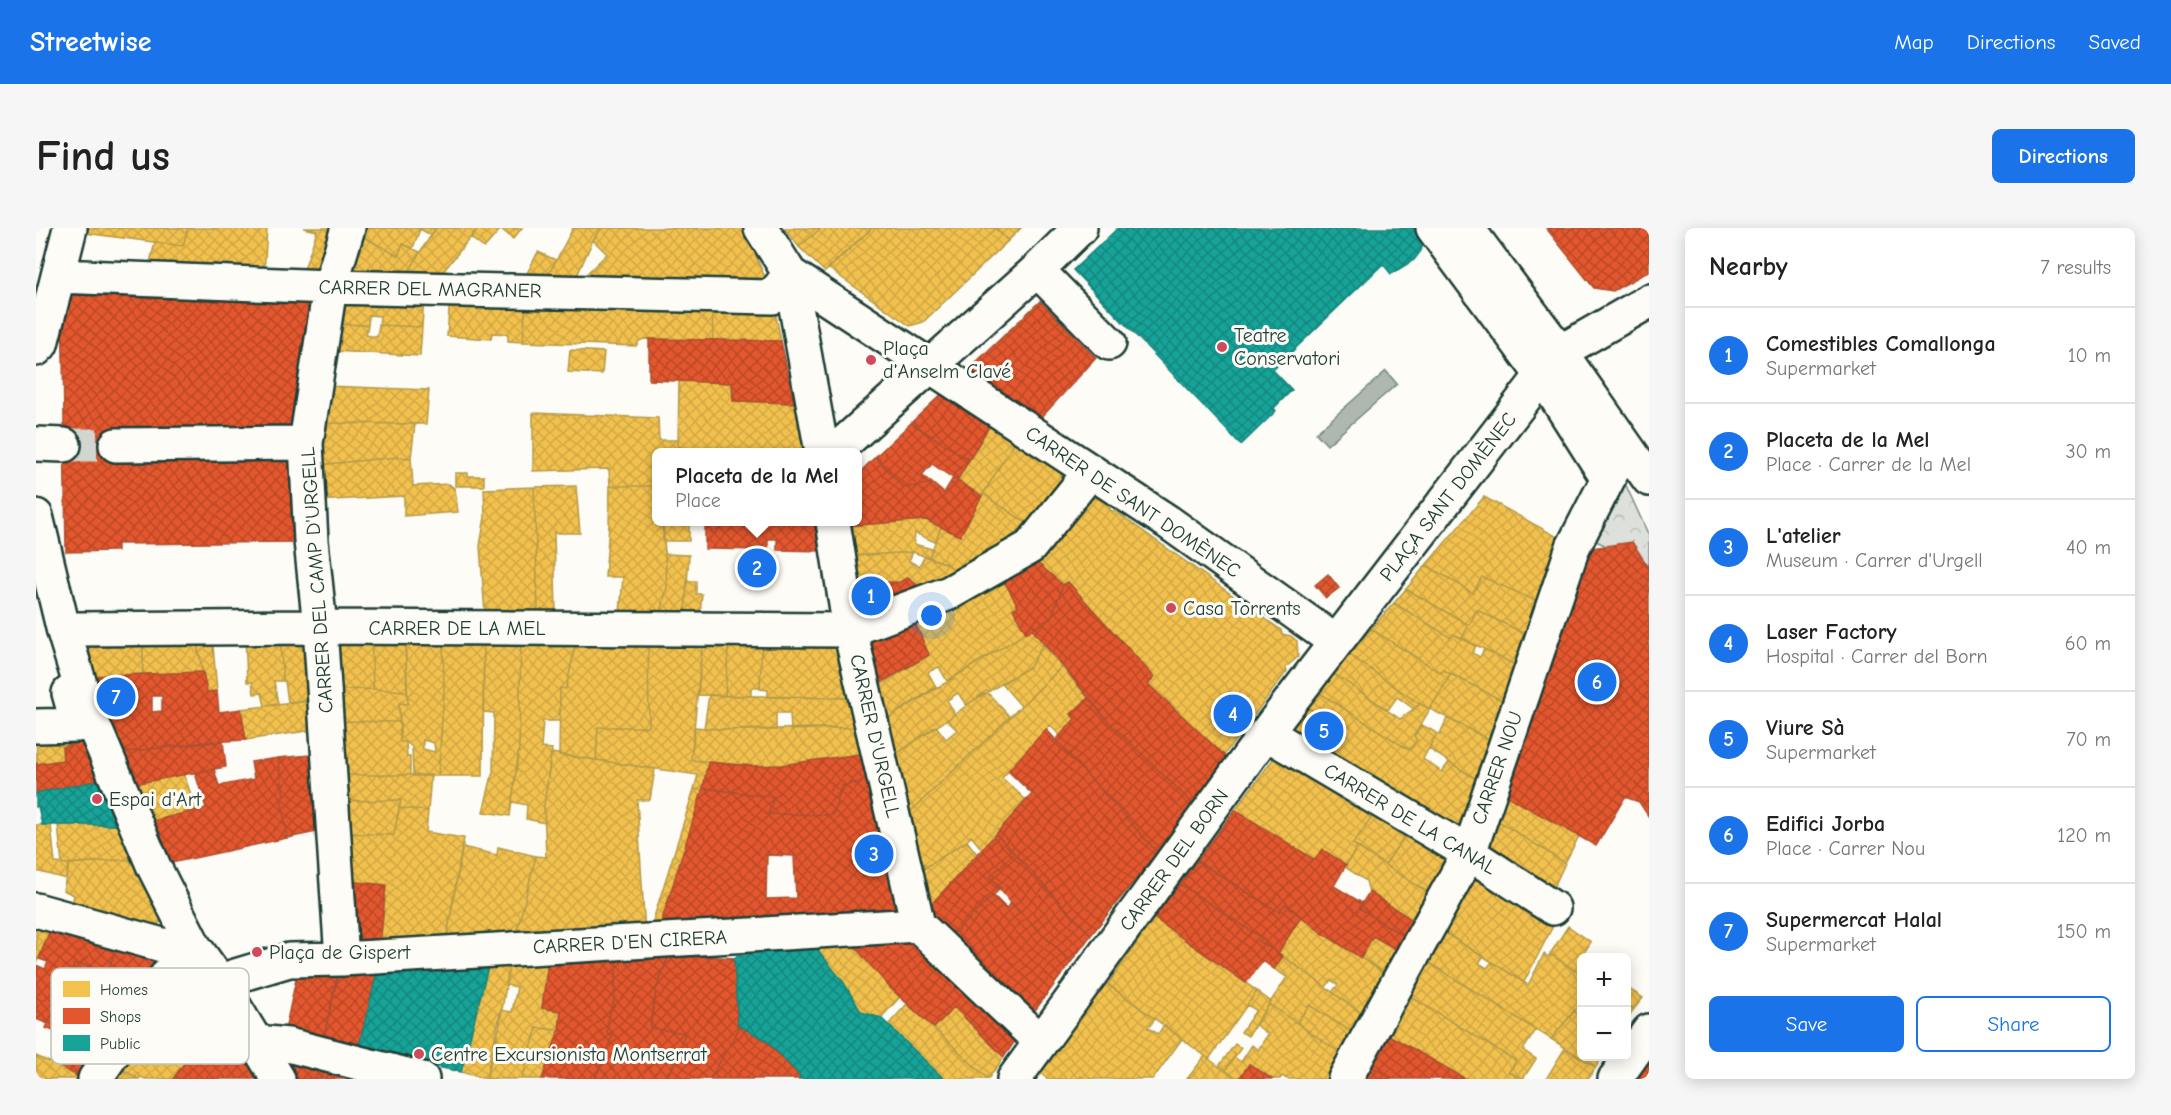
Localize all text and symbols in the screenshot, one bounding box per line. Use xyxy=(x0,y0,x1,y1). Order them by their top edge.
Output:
text: Streetwise xyxy=(30,26,151,58)
text: Map xyxy=(1894,30,1934,54)
text: Directions xyxy=(1967,30,2056,54)
text: Saved xyxy=(2089,30,2141,54)
button: Directions xyxy=(1992,129,2135,183)
text: Find us xyxy=(36,132,170,181)
text: Nearby xyxy=(1709,252,1788,282)
text: 7 results xyxy=(2040,256,2111,279)
street label: CARRER DEL MAGRANER xyxy=(318,276,542,302)
place label: Teatre Conservatori xyxy=(1234,324,1341,370)
text: Comestibles Comallonga xyxy=(1766,331,1996,357)
place label: Plaça d'Anselm Clavé xyxy=(883,337,1011,383)
marker: Teatre Conservatori xyxy=(1215,340,1229,354)
text: 1 xyxy=(1725,344,1732,367)
text: 10 m xyxy=(2068,344,2111,367)
marker: Plaça d'Anselm Clavé xyxy=(864,353,878,367)
text: Supermarket xyxy=(1766,357,1876,380)
street label: PLAÇA SANT DOMÈNEC xyxy=(1375,408,1521,586)
street label: CARRER DE SANT DOMÈNEC xyxy=(1021,421,1245,583)
text: Placeta de la Mel xyxy=(1766,427,1929,453)
text: 2 xyxy=(1724,440,1733,463)
text: 30 m xyxy=(2065,440,2111,463)
street label: CARRER DEL CAMP D'URGELL xyxy=(296,446,338,714)
popup xyxy=(652,448,862,526)
text: Place · Carrer de la Mel xyxy=(1766,453,1971,476)
text: Placeta de la Mel xyxy=(675,463,839,489)
text: Place xyxy=(675,489,721,512)
text: L'atelier xyxy=(1766,523,1841,549)
text: 3 xyxy=(1724,536,1733,559)
text: 40 m xyxy=(2066,536,2111,559)
pin: 2 xyxy=(738,546,776,590)
text: Museum · Carrer d'Urgell xyxy=(1766,549,1983,572)
pin: 1 xyxy=(852,574,890,619)
place label: Casa Torrents xyxy=(1183,597,1301,620)
your location xyxy=(917,601,946,630)
marker: Casa Torrents xyxy=(1164,601,1178,615)
street label: CARRER DE LA MEL xyxy=(369,617,545,640)
text: Laser Factory xyxy=(1766,619,1897,645)
text: 4 xyxy=(1724,632,1733,655)
text: 60 m xyxy=(2065,632,2111,655)
text: Hospital · Carrer del Born xyxy=(1766,645,1988,668)
street label: CARRER D'URGELL xyxy=(845,652,905,820)
pin: 6 xyxy=(1578,660,1616,704)
pin: 7 xyxy=(96,674,136,720)
pin: 4 xyxy=(1214,692,1252,736)
pin: 5 xyxy=(1304,708,1344,754)
street label: CARRER NOU xyxy=(1467,708,1527,828)
text: Viure Sà xyxy=(1766,715,1845,741)
text: 5 xyxy=(1723,728,1734,751)
text: 70 m xyxy=(2066,728,2111,751)
text: Supermarket xyxy=(1766,741,1876,764)
street label: CARRER DE LA CANAL xyxy=(1320,758,1500,880)
street label: CARRER DEL BORN xyxy=(1115,784,1233,936)
place label: Espai d'Art xyxy=(109,788,203,811)
marker: Espai d'Art xyxy=(90,792,104,806)
text: Edifici Jorba xyxy=(1766,811,1885,837)
text: 6 xyxy=(1723,824,1734,847)
text: 120 m xyxy=(2057,824,2111,847)
pin: 3 xyxy=(854,832,894,876)
text: Place · Carrer Nou xyxy=(1766,837,1925,860)
text: Supermercat Halal xyxy=(1766,907,1942,933)
text: 7 xyxy=(1724,920,1733,943)
text: 150 m xyxy=(2057,920,2111,943)
street label: CARRER D'EN CIRERA xyxy=(532,925,728,959)
text: Supermarket xyxy=(1766,933,1876,956)
place label: Plaça de Gispert xyxy=(269,941,412,964)
marker: Plaça de Gispert xyxy=(250,945,264,959)
map controls xyxy=(1577,953,1631,1061)
button: + xyxy=(1577,953,1631,1007)
legend xyxy=(51,968,249,1064)
text: Homes xyxy=(100,981,148,999)
button: Save xyxy=(1709,996,1904,1052)
button: Share xyxy=(1916,996,2111,1052)
button: − xyxy=(1577,1007,1631,1061)
text: Shops xyxy=(100,1008,141,1026)
text: Public xyxy=(100,1035,141,1053)
place label: Centre Excursionista Montserrat xyxy=(431,1043,708,1066)
marker: Centre Excursionista Montserrat xyxy=(412,1047,426,1061)

